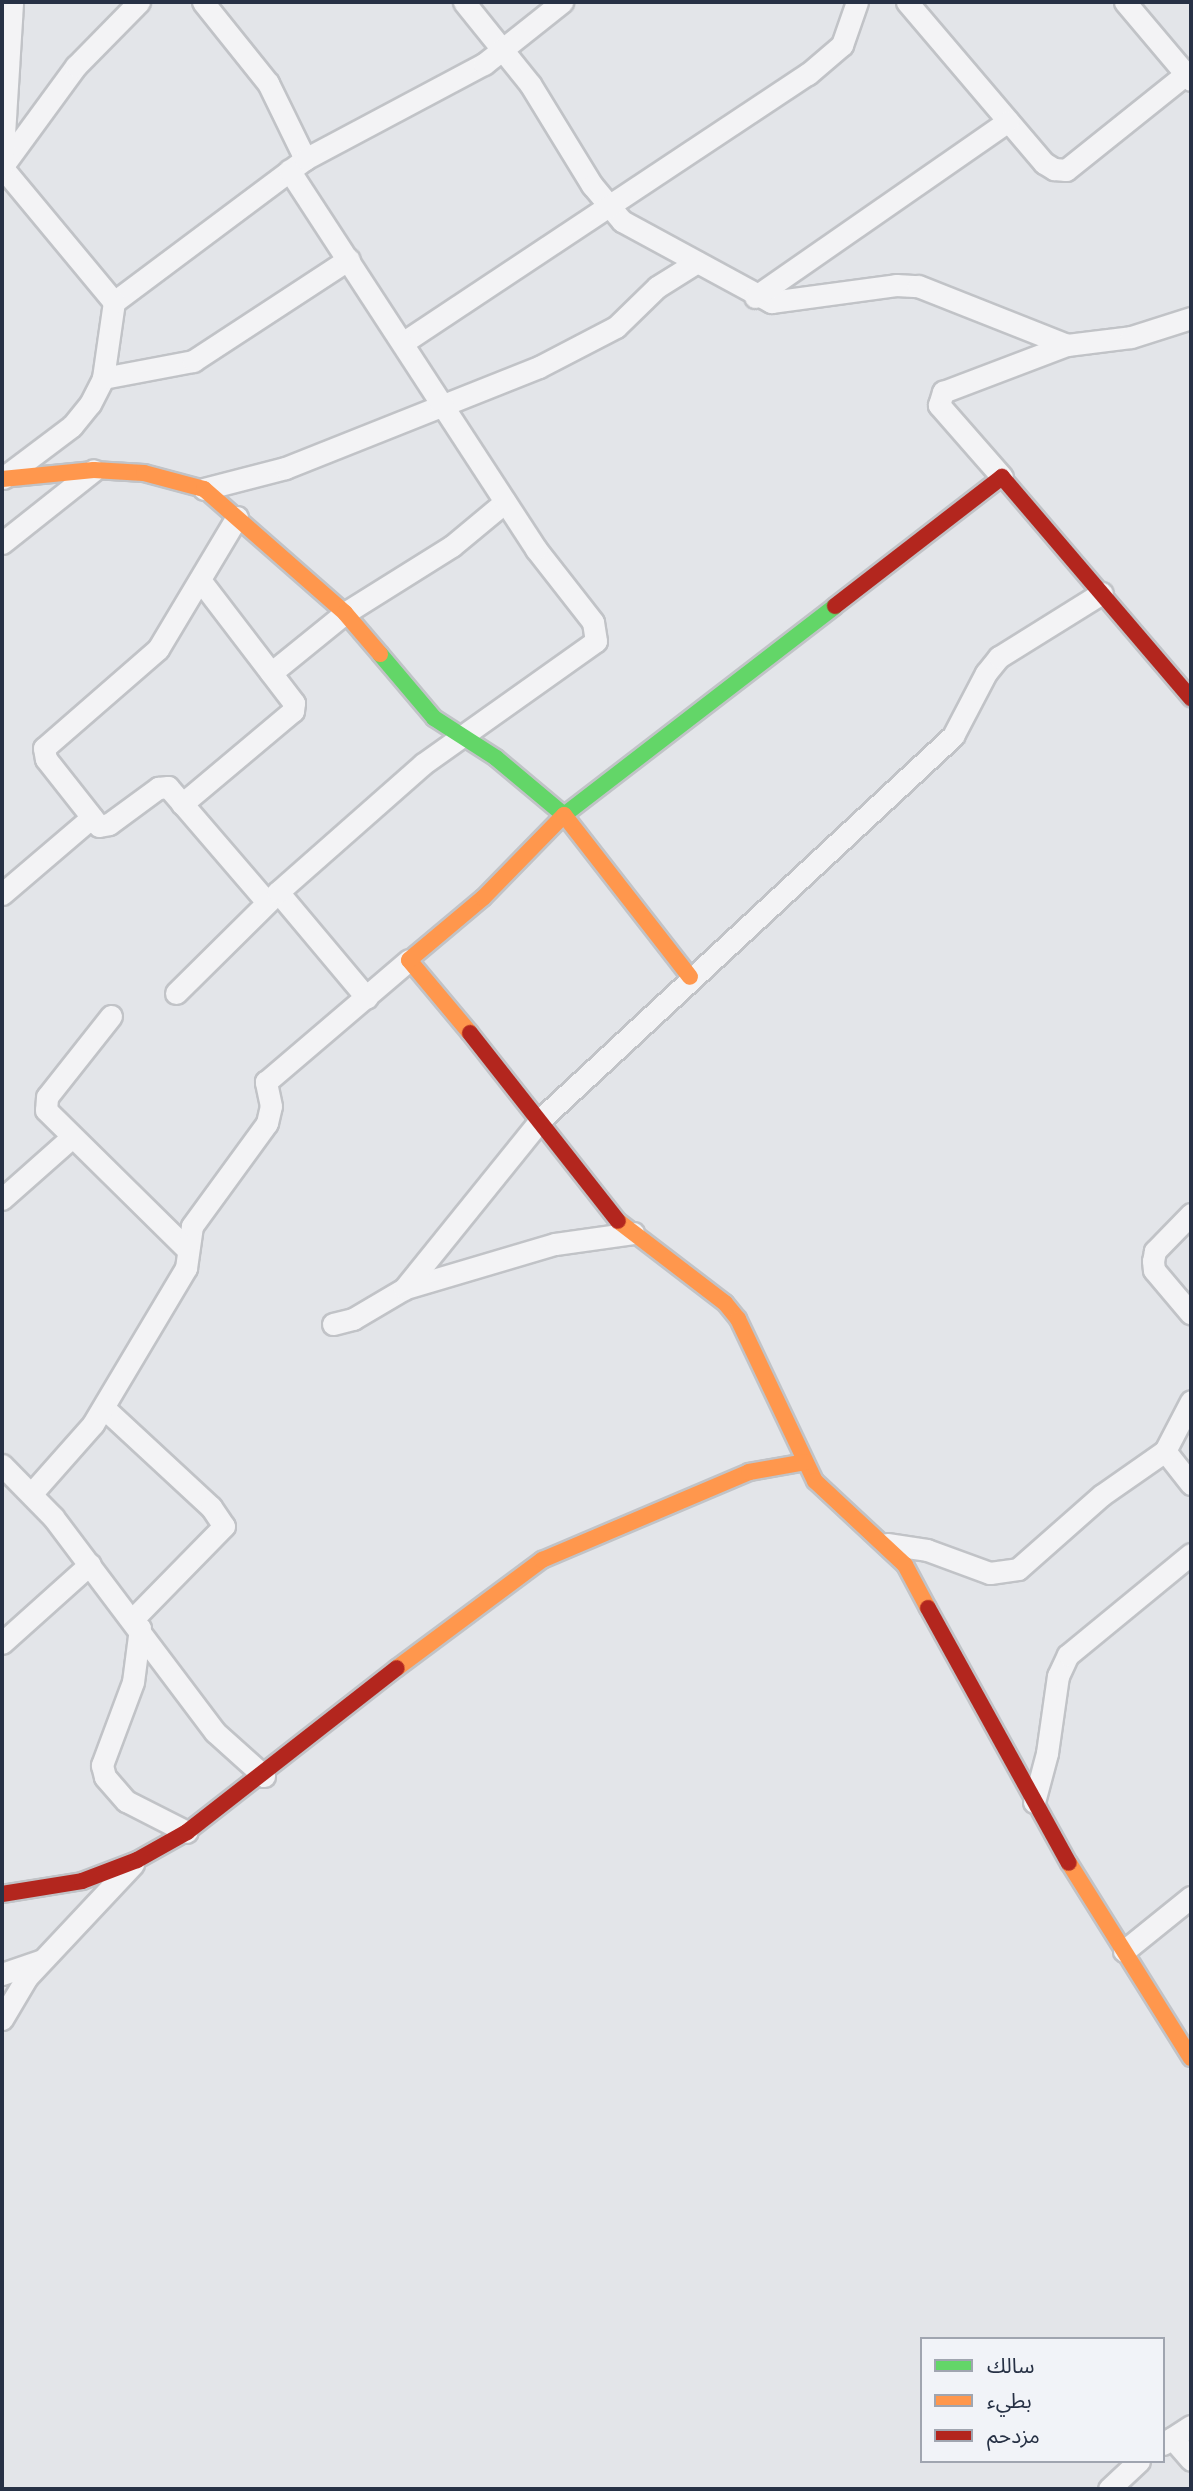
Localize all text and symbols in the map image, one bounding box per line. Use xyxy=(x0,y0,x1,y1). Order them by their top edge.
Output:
legend xyxy=(920,2337,1165,2463)
text: سالك xyxy=(987,2354,1034,2377)
text: بطيء xyxy=(987,2389,1032,2412)
text: مزدحم xyxy=(987,2424,1040,2447)

